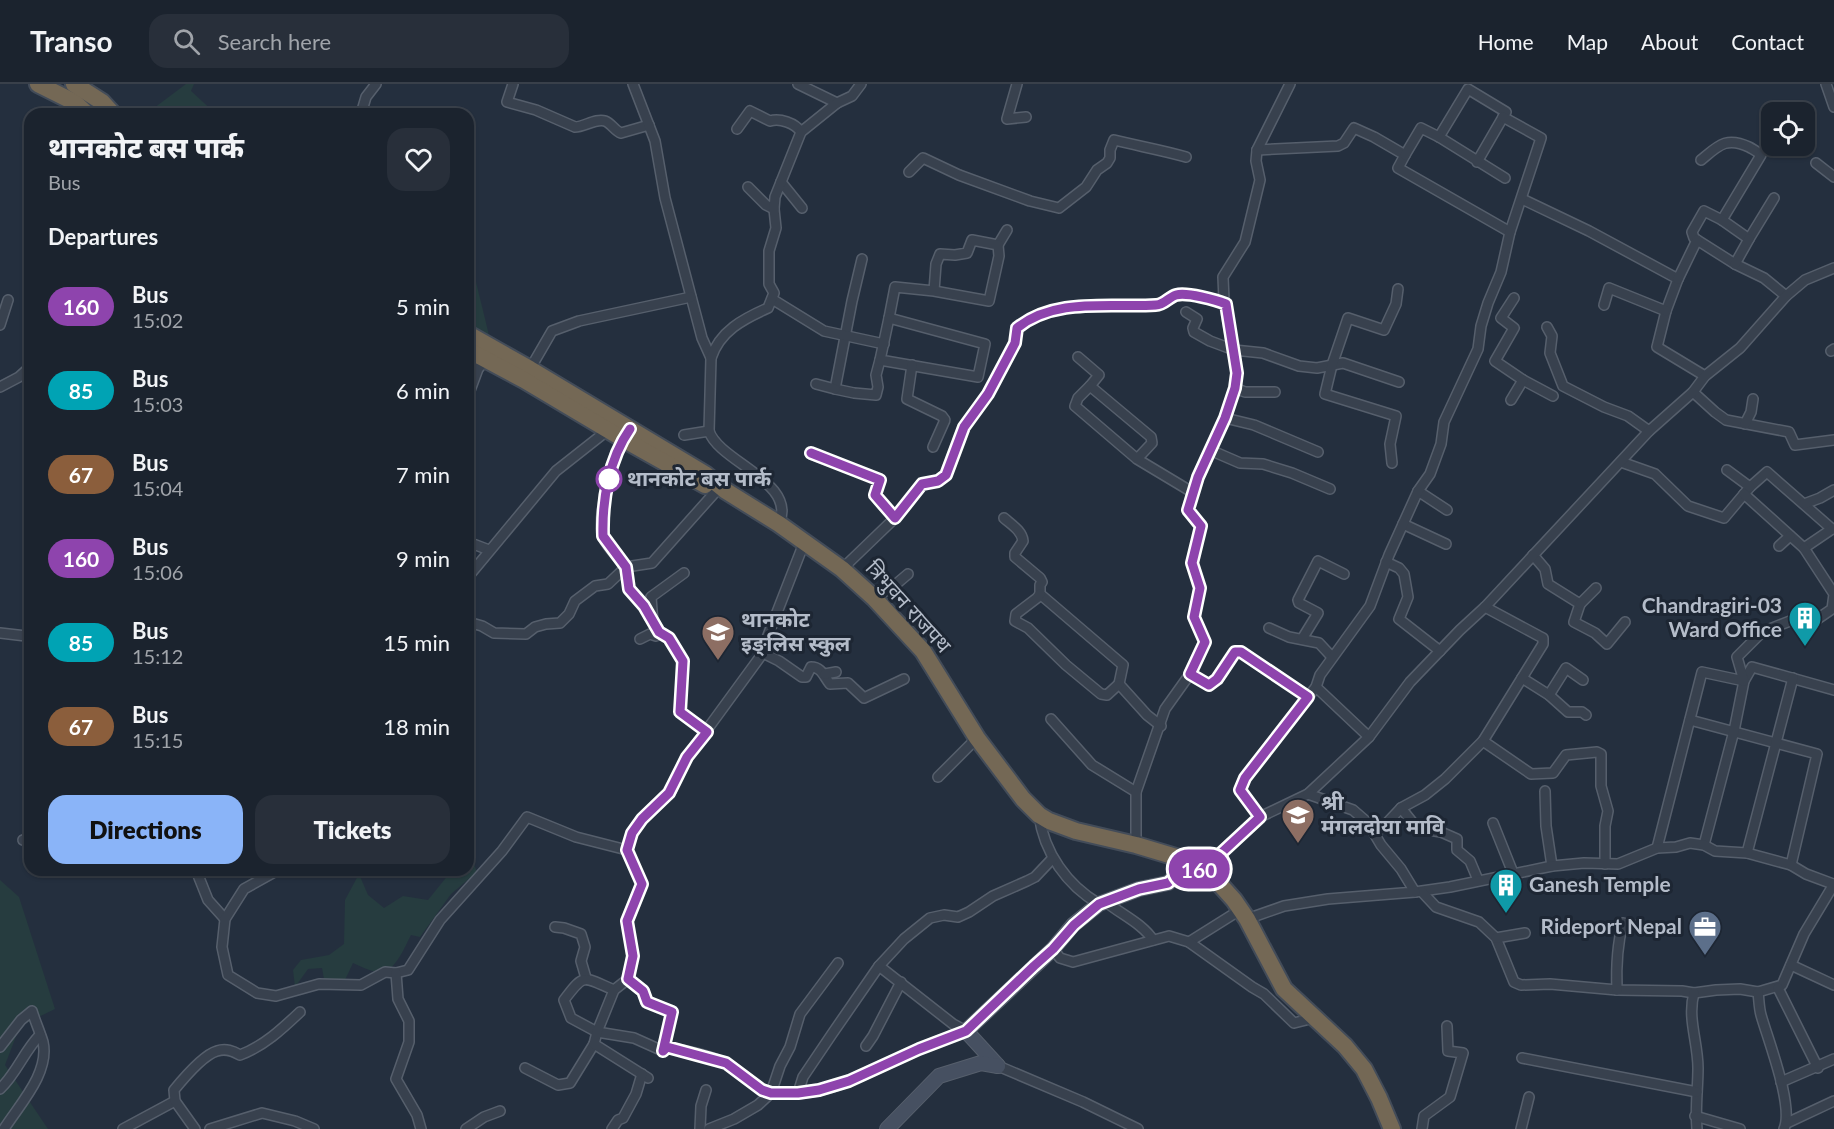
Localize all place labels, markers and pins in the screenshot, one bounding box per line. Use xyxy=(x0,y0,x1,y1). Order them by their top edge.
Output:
place label: थानकोट बस पार्क xyxy=(627,465,772,490)
marker: थानकोट बस पार्क xyxy=(596,466,622,492)
place label: Chandragiri-03 Ward Office xyxy=(1642,592,1782,641)
building icon: Chandragiri-03 Ward Office xyxy=(1787,600,1823,647)
place label: थानकोट इङ्लिस स्कुल xyxy=(741,606,851,657)
school or university icon: थानकोट इङ्लिस स्कुल xyxy=(700,614,736,661)
place label: श्री मंगलदोया मावि xyxy=(1321,789,1445,838)
school or university icon: श्री मंगलदोया मावि xyxy=(1280,797,1316,844)
building icon: Ganesh Temple xyxy=(1488,867,1524,914)
place label: Ganesh Temple xyxy=(1529,871,1671,896)
office icon: Rideport Nepal xyxy=(1687,909,1723,956)
place label: Rideport Nepal xyxy=(1541,913,1682,938)

